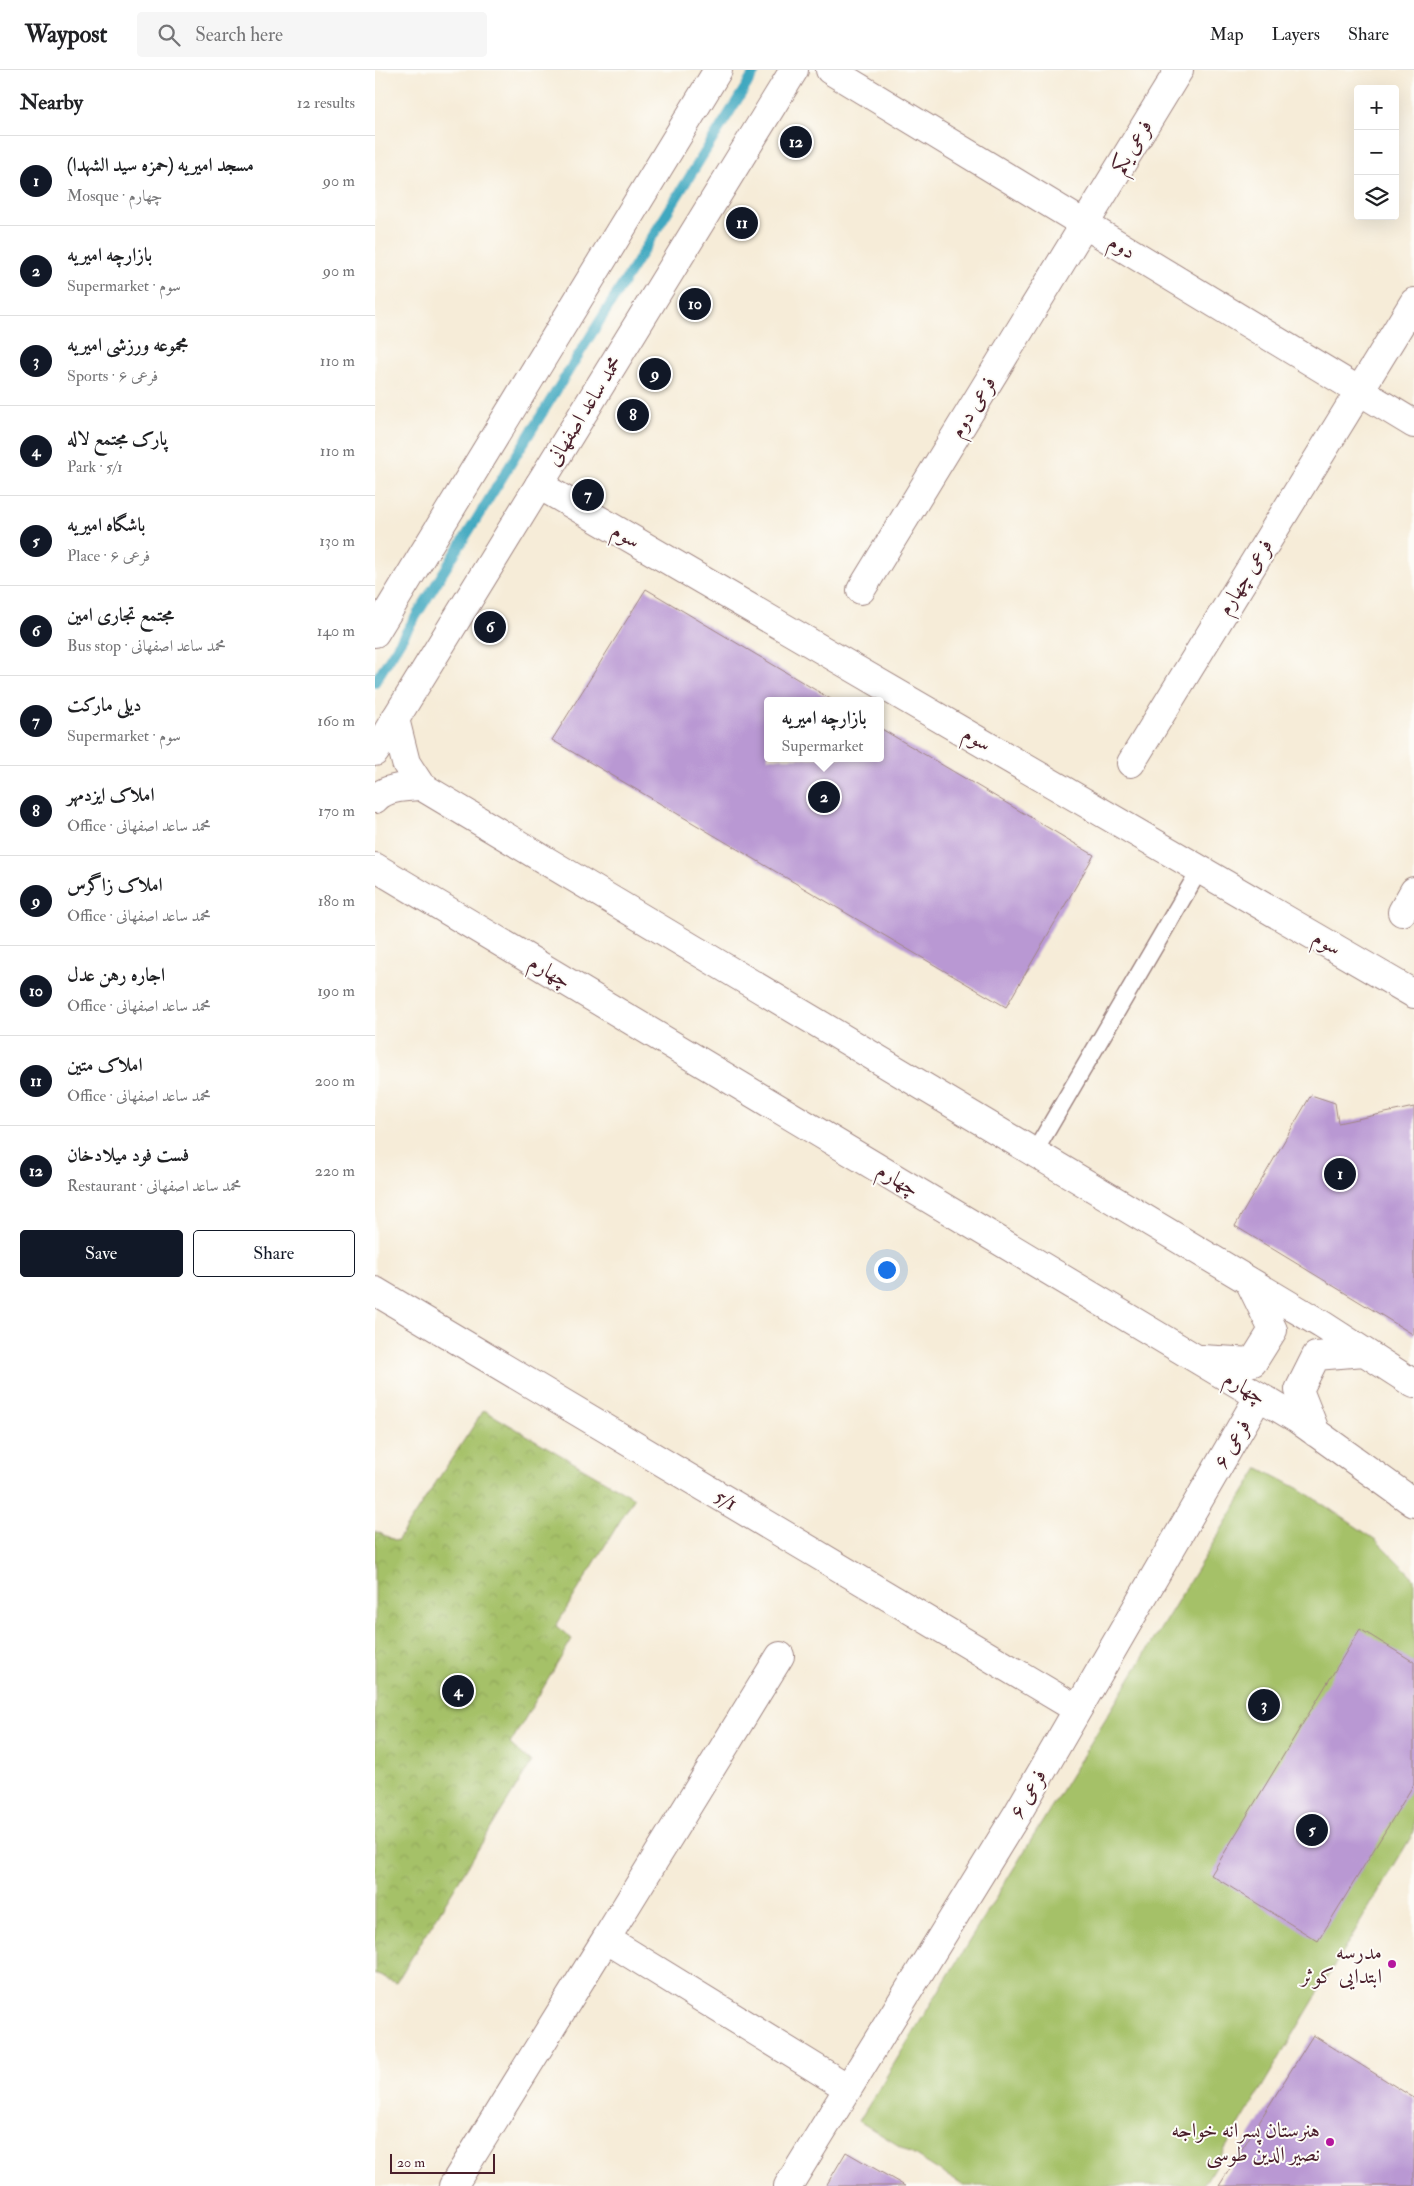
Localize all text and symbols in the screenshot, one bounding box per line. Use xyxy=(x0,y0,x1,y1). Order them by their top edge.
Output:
search box xyxy=(137,12,487,57)
text: Waypost xyxy=(25,19,107,50)
icon: search xyxy=(155,21,183,49)
text: Search here xyxy=(195,23,283,47)
text: Map xyxy=(1210,23,1244,46)
text: Layers xyxy=(1272,23,1320,46)
text: Share xyxy=(1348,23,1389,46)
map controls xyxy=(1354,85,1399,220)
button: + xyxy=(1354,85,1399,130)
text: Nearby xyxy=(20,89,83,116)
text: 12 results xyxy=(297,93,355,113)
street label: فرعی یکم xyxy=(1105,115,1164,182)
pin: 12 xyxy=(780,123,812,161)
button: − xyxy=(1354,130,1399,175)
text: مسجد امیریه (حمزه سید الشهدا) xyxy=(67,153,254,177)
text: 1 xyxy=(33,171,39,191)
text: 90 m xyxy=(323,171,355,191)
button: layers xyxy=(1354,175,1399,220)
text: Mosque · چهارم xyxy=(67,186,163,206)
pin: 11 xyxy=(726,204,758,242)
street label: دوم xyxy=(1101,228,1141,269)
text: بازارچه امیریه xyxy=(67,243,152,267)
text: 2 xyxy=(32,261,40,281)
text: 90 m xyxy=(323,261,355,281)
text: Supermarket · سوم xyxy=(67,276,181,296)
pin: 10 xyxy=(679,285,711,323)
text: مجموعه ورزشی امیریه xyxy=(67,333,188,357)
text: 3 xyxy=(33,351,39,371)
text: 110 m xyxy=(320,351,355,371)
street label: محمد ساعد اصفهانی xyxy=(540,351,629,471)
pin: 9 xyxy=(639,355,671,393)
text: Sports · فرعی ۶ xyxy=(67,366,158,386)
street label: فرعی دوم xyxy=(944,371,1006,445)
pin: 8 xyxy=(617,396,649,434)
text: پارک مجتمع لاله xyxy=(67,427,167,451)
text: 4 xyxy=(32,441,40,461)
text: 110 m xyxy=(320,441,355,461)
text: Park · 5/1 xyxy=(67,457,123,477)
pin: 7 xyxy=(572,476,604,514)
text: باشگاه امیریه xyxy=(67,513,145,537)
street label: سوم xyxy=(605,517,645,558)
text: 5 xyxy=(32,531,40,551)
text: 130 m xyxy=(319,531,355,551)
street label: فرعی چهارم xyxy=(1211,534,1282,622)
text: Place · فرعی ۶ xyxy=(67,546,150,566)
text: مجتمع تجاری امین xyxy=(67,603,174,627)
pin: 6 xyxy=(474,608,506,646)
text: 6 xyxy=(32,621,40,641)
text: 140 m xyxy=(317,621,355,641)
text: Bus stop · محمد ساعد اصفهانی xyxy=(67,636,226,656)
text: دیلی مارکت xyxy=(67,693,142,717)
popup xyxy=(764,697,884,762)
text: بازارچه امیریه xyxy=(781,706,867,730)
text: 7 xyxy=(32,711,40,731)
text: 160 m xyxy=(317,711,355,731)
street label: سوم xyxy=(956,720,996,761)
text: Supermarket · سوم xyxy=(67,726,181,746)
text: Supermarket xyxy=(781,736,864,756)
pin: 2 xyxy=(808,778,840,816)
text: املاک ایزدمهر xyxy=(67,783,155,807)
text: 8 xyxy=(32,801,40,821)
text: 170 m xyxy=(318,801,355,821)
text: Office · محمد ساعد اصفهانی xyxy=(67,816,211,836)
text: املاک زاگرس xyxy=(67,873,163,897)
text: 9 xyxy=(32,891,40,911)
text: 180 m xyxy=(318,891,355,911)
text: Office · محمد ساعد اصفهانی xyxy=(67,906,211,926)
street label: سوم xyxy=(1306,924,1346,965)
street label: چهارم xyxy=(522,949,576,998)
text: اجاره رهن عدل xyxy=(67,963,165,987)
text: 10 xyxy=(29,981,43,1001)
text: 190 m xyxy=(317,981,355,1001)
text: Office · محمد ساعد اصفهانی xyxy=(67,996,211,1016)
text: املاک متین xyxy=(67,1053,143,1077)
text: 11 xyxy=(30,1071,42,1091)
text: 200 m xyxy=(315,1071,355,1091)
text: Office · محمد ساعد اصفهانی xyxy=(67,1086,211,1106)
text: فست فود میلادخان xyxy=(67,1143,189,1167)
pin: 1 xyxy=(1324,1155,1356,1193)
street label: چهارم xyxy=(870,1157,924,1206)
text: 12 xyxy=(29,1161,43,1181)
text: 220 m xyxy=(315,1161,355,1181)
text: Restaurant · محمد ساعد اصفهانی xyxy=(67,1176,241,1196)
button: Save xyxy=(20,1230,183,1277)
button: Share xyxy=(193,1230,355,1277)
your location xyxy=(874,1257,900,1283)
street label: چهارم xyxy=(1217,1365,1271,1414)
street label: فرعی ۶ xyxy=(1207,1414,1257,1474)
street label: 5/1 xyxy=(710,1483,742,1517)
pin: 4 xyxy=(442,1672,474,1710)
pin: 3 xyxy=(1248,1686,1280,1724)
street label: فرعی ۶ xyxy=(1003,1764,1053,1824)
pin: 5 xyxy=(1296,1811,1328,1849)
place label: مدرسه ابتدایی کوثر xyxy=(1299,1939,1382,1990)
marker: مدرسه ابتدایی کوثر xyxy=(1386,1958,1398,1970)
place label: هنرستان پسرانه خواجه نصیر الدین طوسی xyxy=(1171,2117,1320,2169)
marker: هنرستان پسرانه خواجه نصیر الدین طوسی xyxy=(1324,2136,1336,2148)
scale bar xyxy=(390,2151,495,2174)
text: 20 m xyxy=(397,2154,425,2171)

